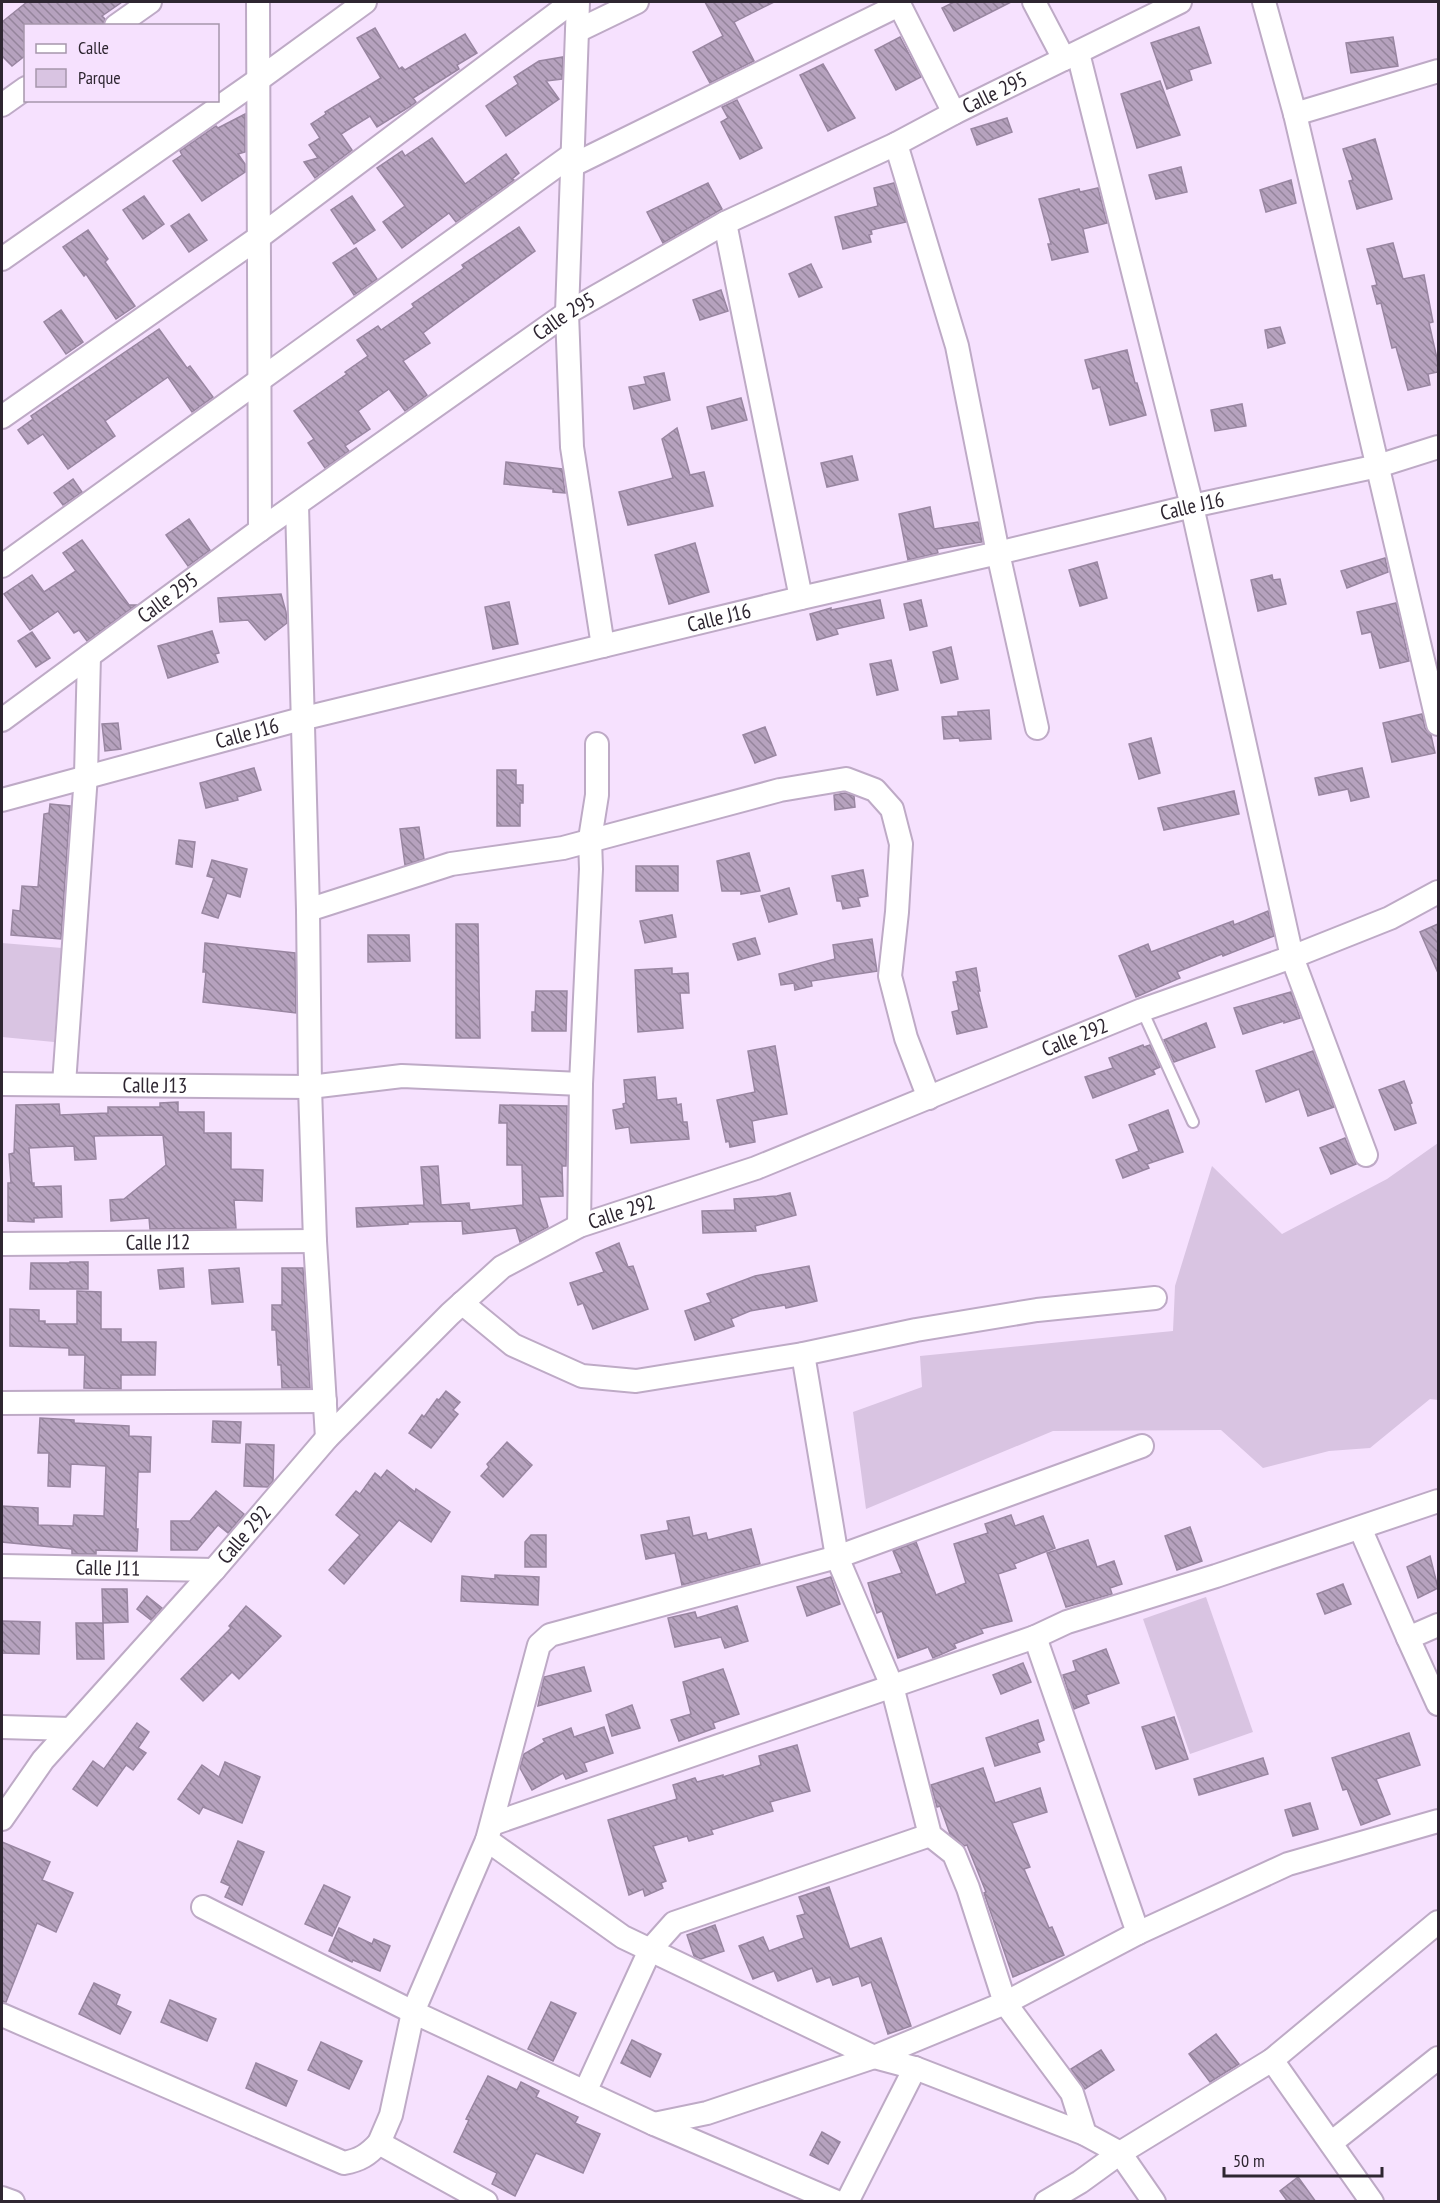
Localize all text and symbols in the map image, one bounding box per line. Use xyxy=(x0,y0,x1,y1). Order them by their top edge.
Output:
legend xyxy=(24,24,219,102)
text: Calle xyxy=(78,36,109,59)
street label: Calle 295 xyxy=(958,65,1032,120)
text: Parque xyxy=(78,66,121,89)
street label: Calle 295 xyxy=(527,286,600,346)
street label: Calle J16 xyxy=(1157,485,1226,526)
street label: Calle 295 xyxy=(132,566,203,629)
street label: Calle J16 xyxy=(684,597,754,638)
street label: Calle J16 xyxy=(212,712,282,755)
street label: Calle 292 xyxy=(1038,1011,1112,1063)
street label: Calle J13 xyxy=(123,1071,187,1099)
street label: Calle 292 xyxy=(584,1188,658,1235)
street label: Calle J12 xyxy=(126,1228,190,1256)
street label: Calle 292 xyxy=(211,1499,277,1569)
street label: Calle J11 xyxy=(75,1553,141,1582)
scale bar xyxy=(1224,2140,1382,2178)
text: 50 m xyxy=(1233,2149,1265,2172)

